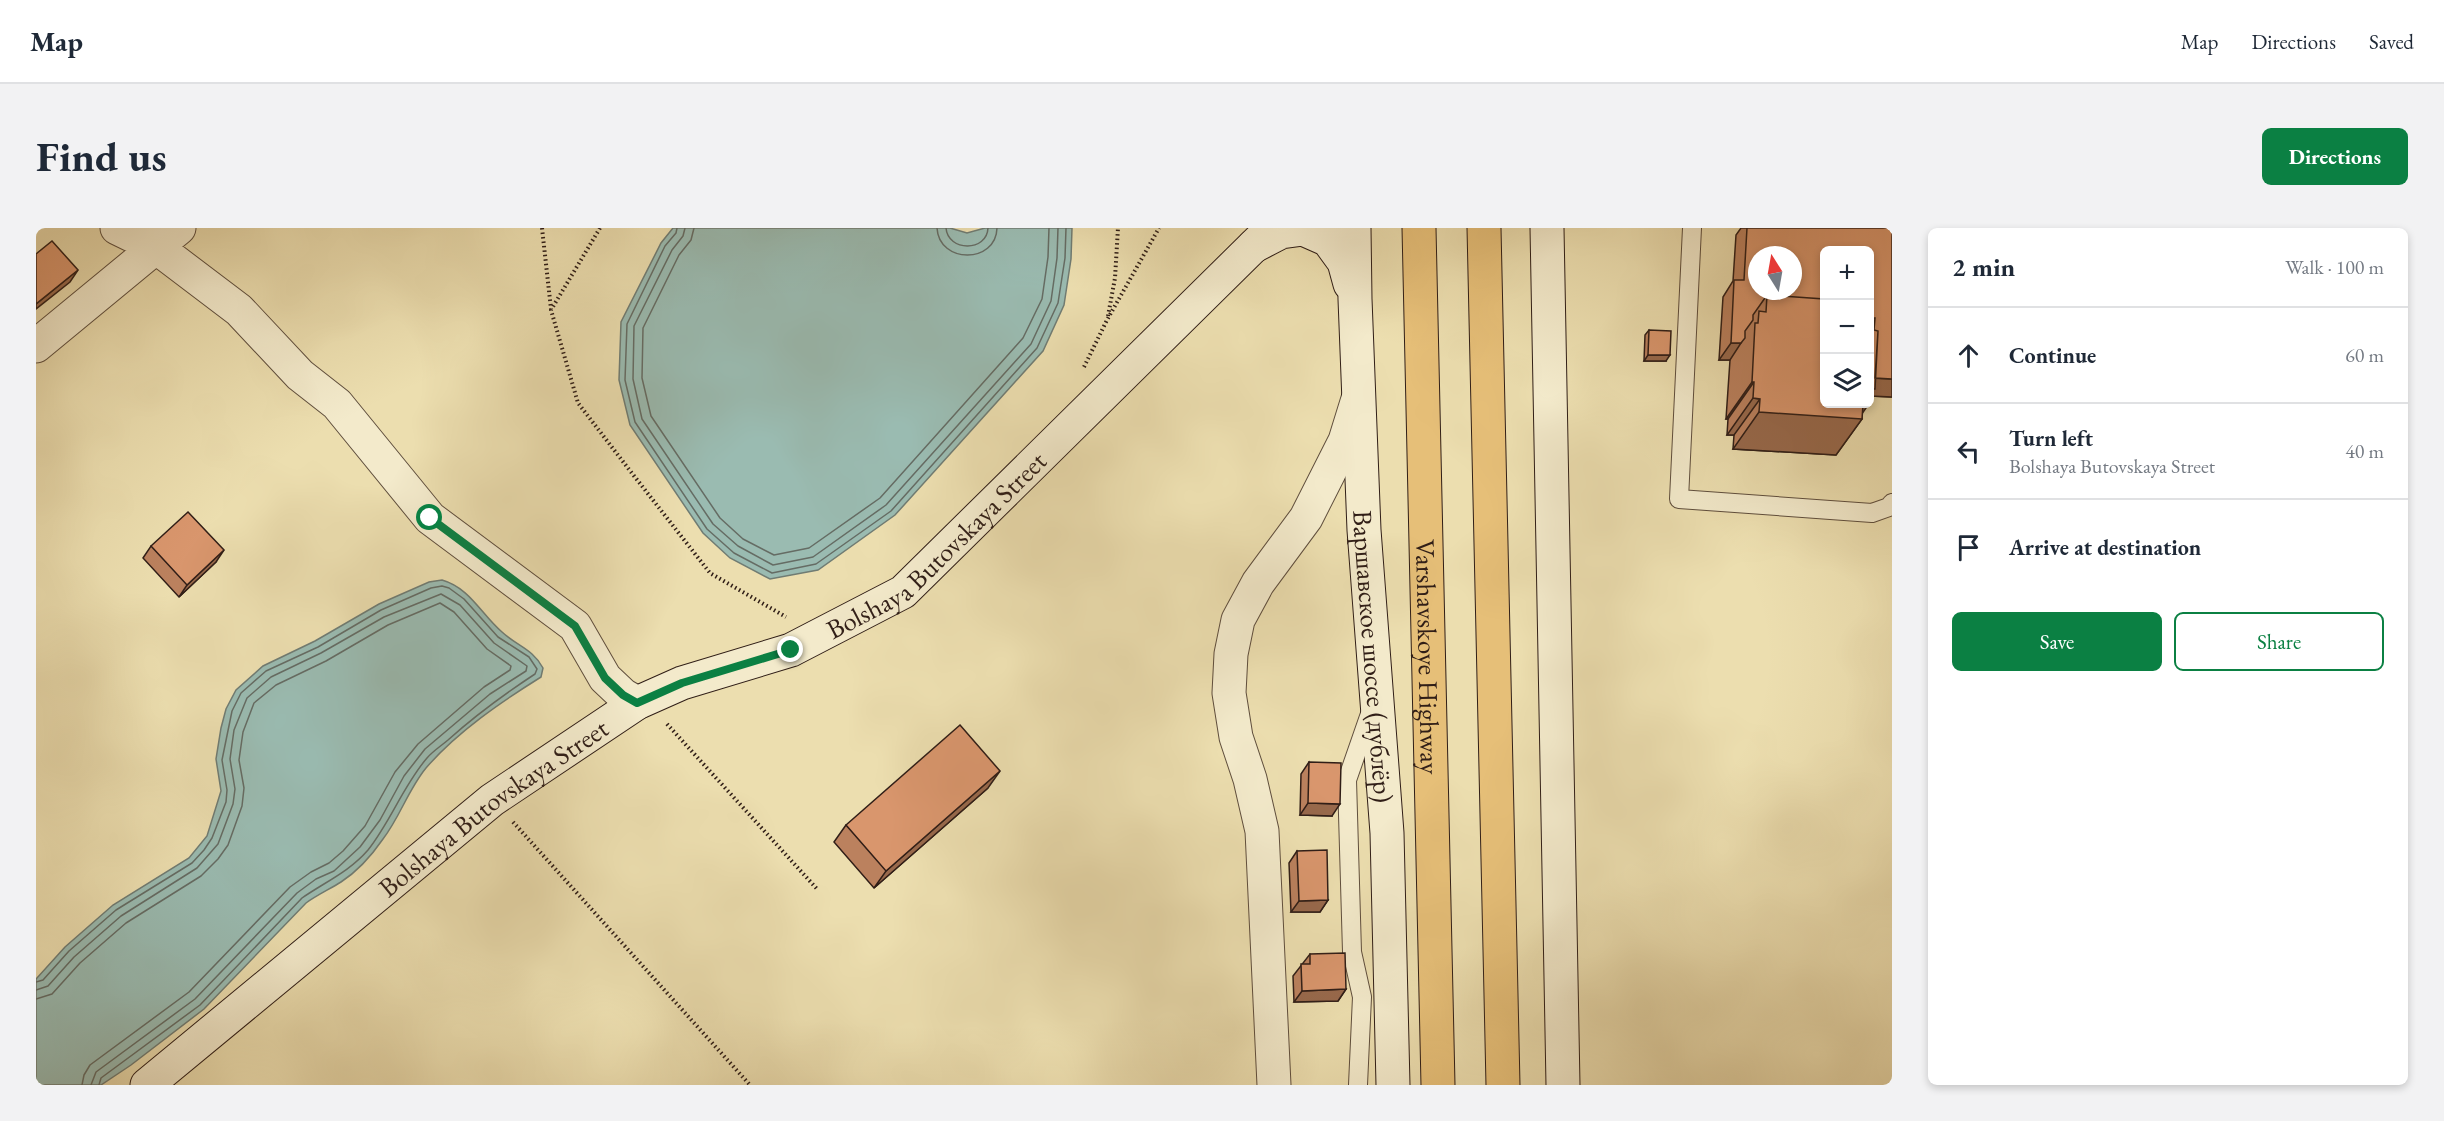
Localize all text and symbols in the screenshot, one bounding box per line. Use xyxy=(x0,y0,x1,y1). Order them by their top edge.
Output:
text: Map xyxy=(30,23,83,59)
text: Map xyxy=(2181,28,2218,55)
text: Directions xyxy=(2251,28,2336,55)
text: Saved xyxy=(2369,28,2414,55)
button: Directions xyxy=(2262,128,2408,185)
text: Find us xyxy=(36,129,167,184)
north arrow xyxy=(1748,246,1802,300)
map controls xyxy=(1820,246,1874,408)
button: + xyxy=(1820,246,1874,300)
text: 2 min xyxy=(1952,250,2015,284)
text: Walk · 100 m xyxy=(2285,254,2384,280)
button: − xyxy=(1820,300,1874,354)
icon: ahead xyxy=(1952,339,1985,372)
text: Continue xyxy=(2009,341,2096,370)
text: 60 m xyxy=(2345,342,2384,368)
button: layers xyxy=(1820,354,1874,408)
text: Turn left xyxy=(2009,424,2093,453)
icon: left xyxy=(1952,435,1985,468)
text: 40 m xyxy=(2345,438,2384,464)
street label: Bolshaya Butovskaya Street xyxy=(820,443,1054,646)
text: Bolshaya Butovskaya Street xyxy=(2009,453,2215,479)
route start xyxy=(416,504,442,530)
street label: Варшавское шоссе (дублёр) xyxy=(1346,509,1402,804)
icon: arrive xyxy=(1952,531,1985,564)
text: Arrive at destination xyxy=(2009,533,2201,562)
street label: Varshavskoye Highway xyxy=(1408,539,1449,775)
button: Save xyxy=(1952,612,2162,671)
button: Share xyxy=(2174,612,2384,671)
route end xyxy=(777,636,803,662)
street label: Bolshaya Butovskaya Street xyxy=(371,710,615,904)

